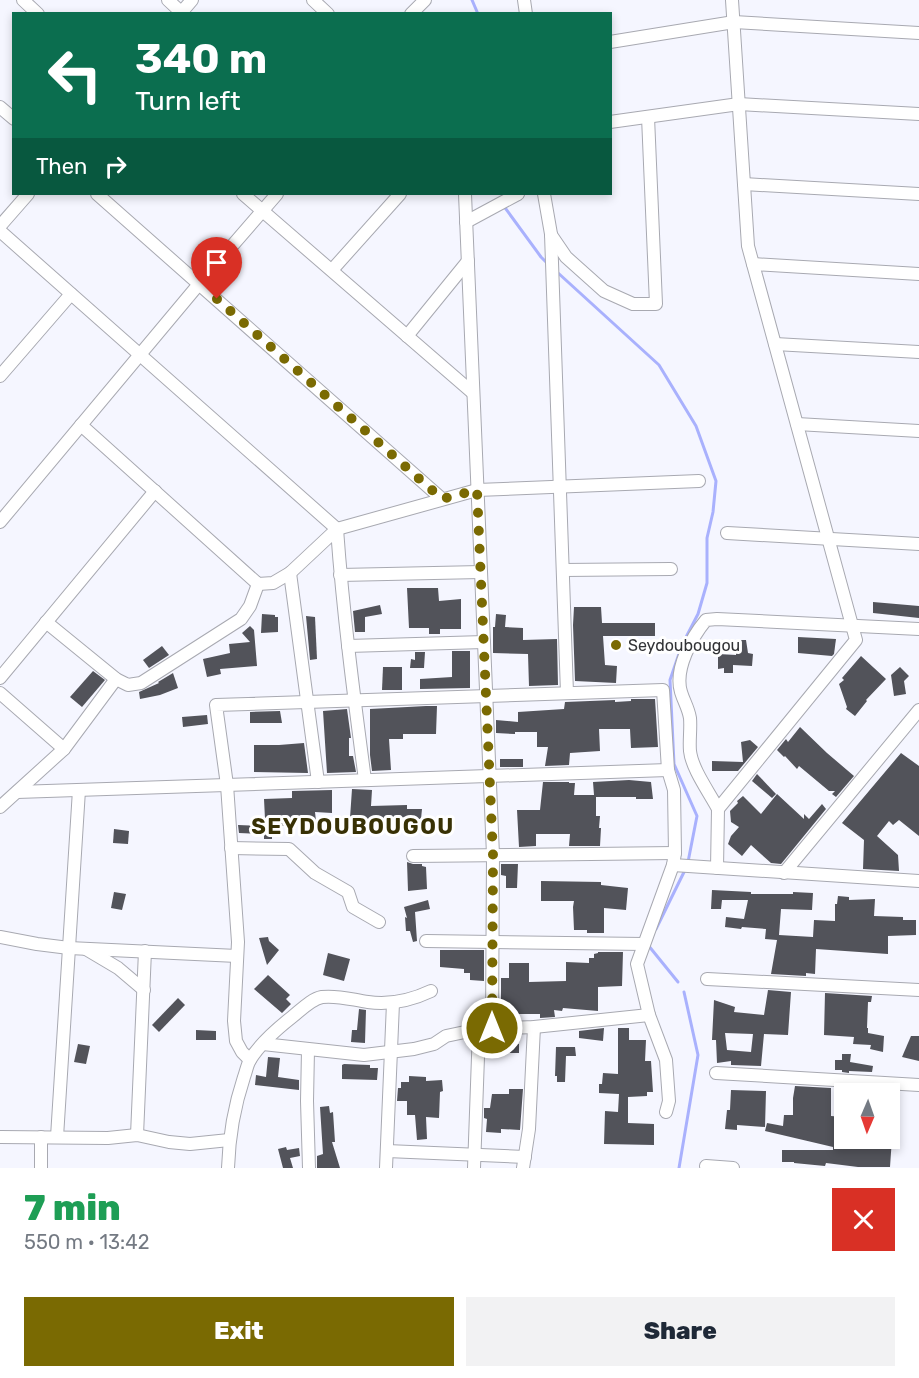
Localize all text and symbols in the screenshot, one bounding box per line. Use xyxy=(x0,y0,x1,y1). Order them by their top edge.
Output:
text: 340 m xyxy=(135,34,267,84)
icon: left xyxy=(36,36,114,114)
text: Turn left xyxy=(135,85,240,117)
icon: right xyxy=(99,150,132,183)
text: Then xyxy=(36,153,87,180)
pin xyxy=(191,237,242,299)
icon: arrive xyxy=(200,246,233,279)
place label: Seydoubougou xyxy=(628,636,740,655)
marker: Seydoubougou xyxy=(609,638,623,652)
district label: SEYDOUBOUGOU xyxy=(251,813,455,840)
position arrow xyxy=(460,996,524,1060)
north arrow xyxy=(834,1083,900,1149)
map controls xyxy=(834,1083,900,1149)
text: 7 min xyxy=(24,1186,121,1229)
button: close xyxy=(832,1188,895,1251)
text: 550 m · 13:42 xyxy=(24,1230,149,1254)
button: Exit xyxy=(24,1297,454,1366)
button: Share xyxy=(466,1297,895,1366)

